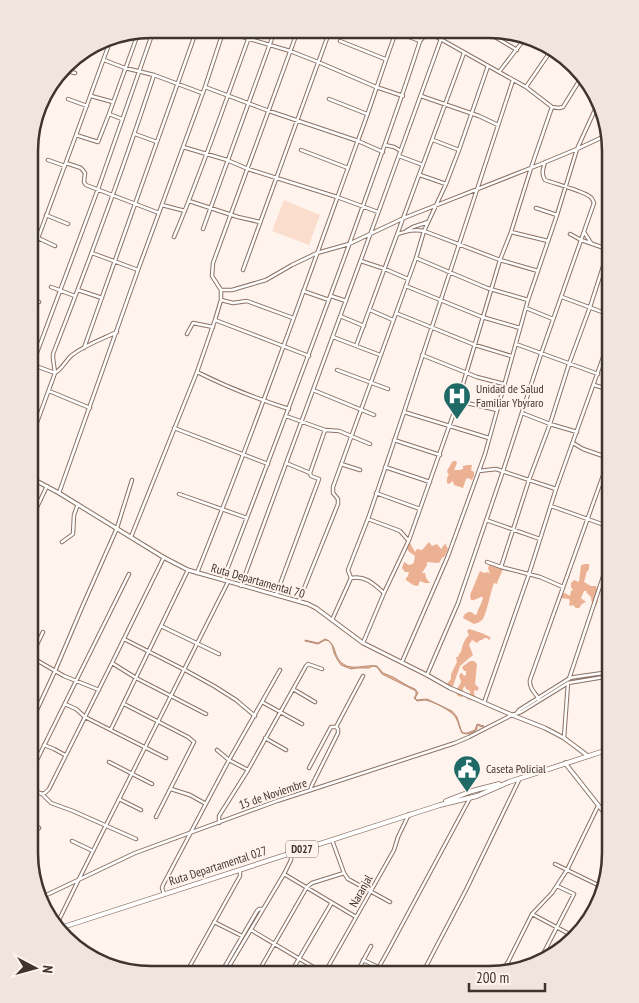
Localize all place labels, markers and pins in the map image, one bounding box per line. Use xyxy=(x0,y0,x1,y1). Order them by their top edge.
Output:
hospital icon: Unidad de Salud Familiar Ybyraro xyxy=(442,381,472,420)
place label: Unidad de Salud Familiar Ybyraro xyxy=(476,381,544,410)
public building icon: Caseta Policial xyxy=(452,754,482,793)
place label: Caseta Policial xyxy=(486,761,546,776)

